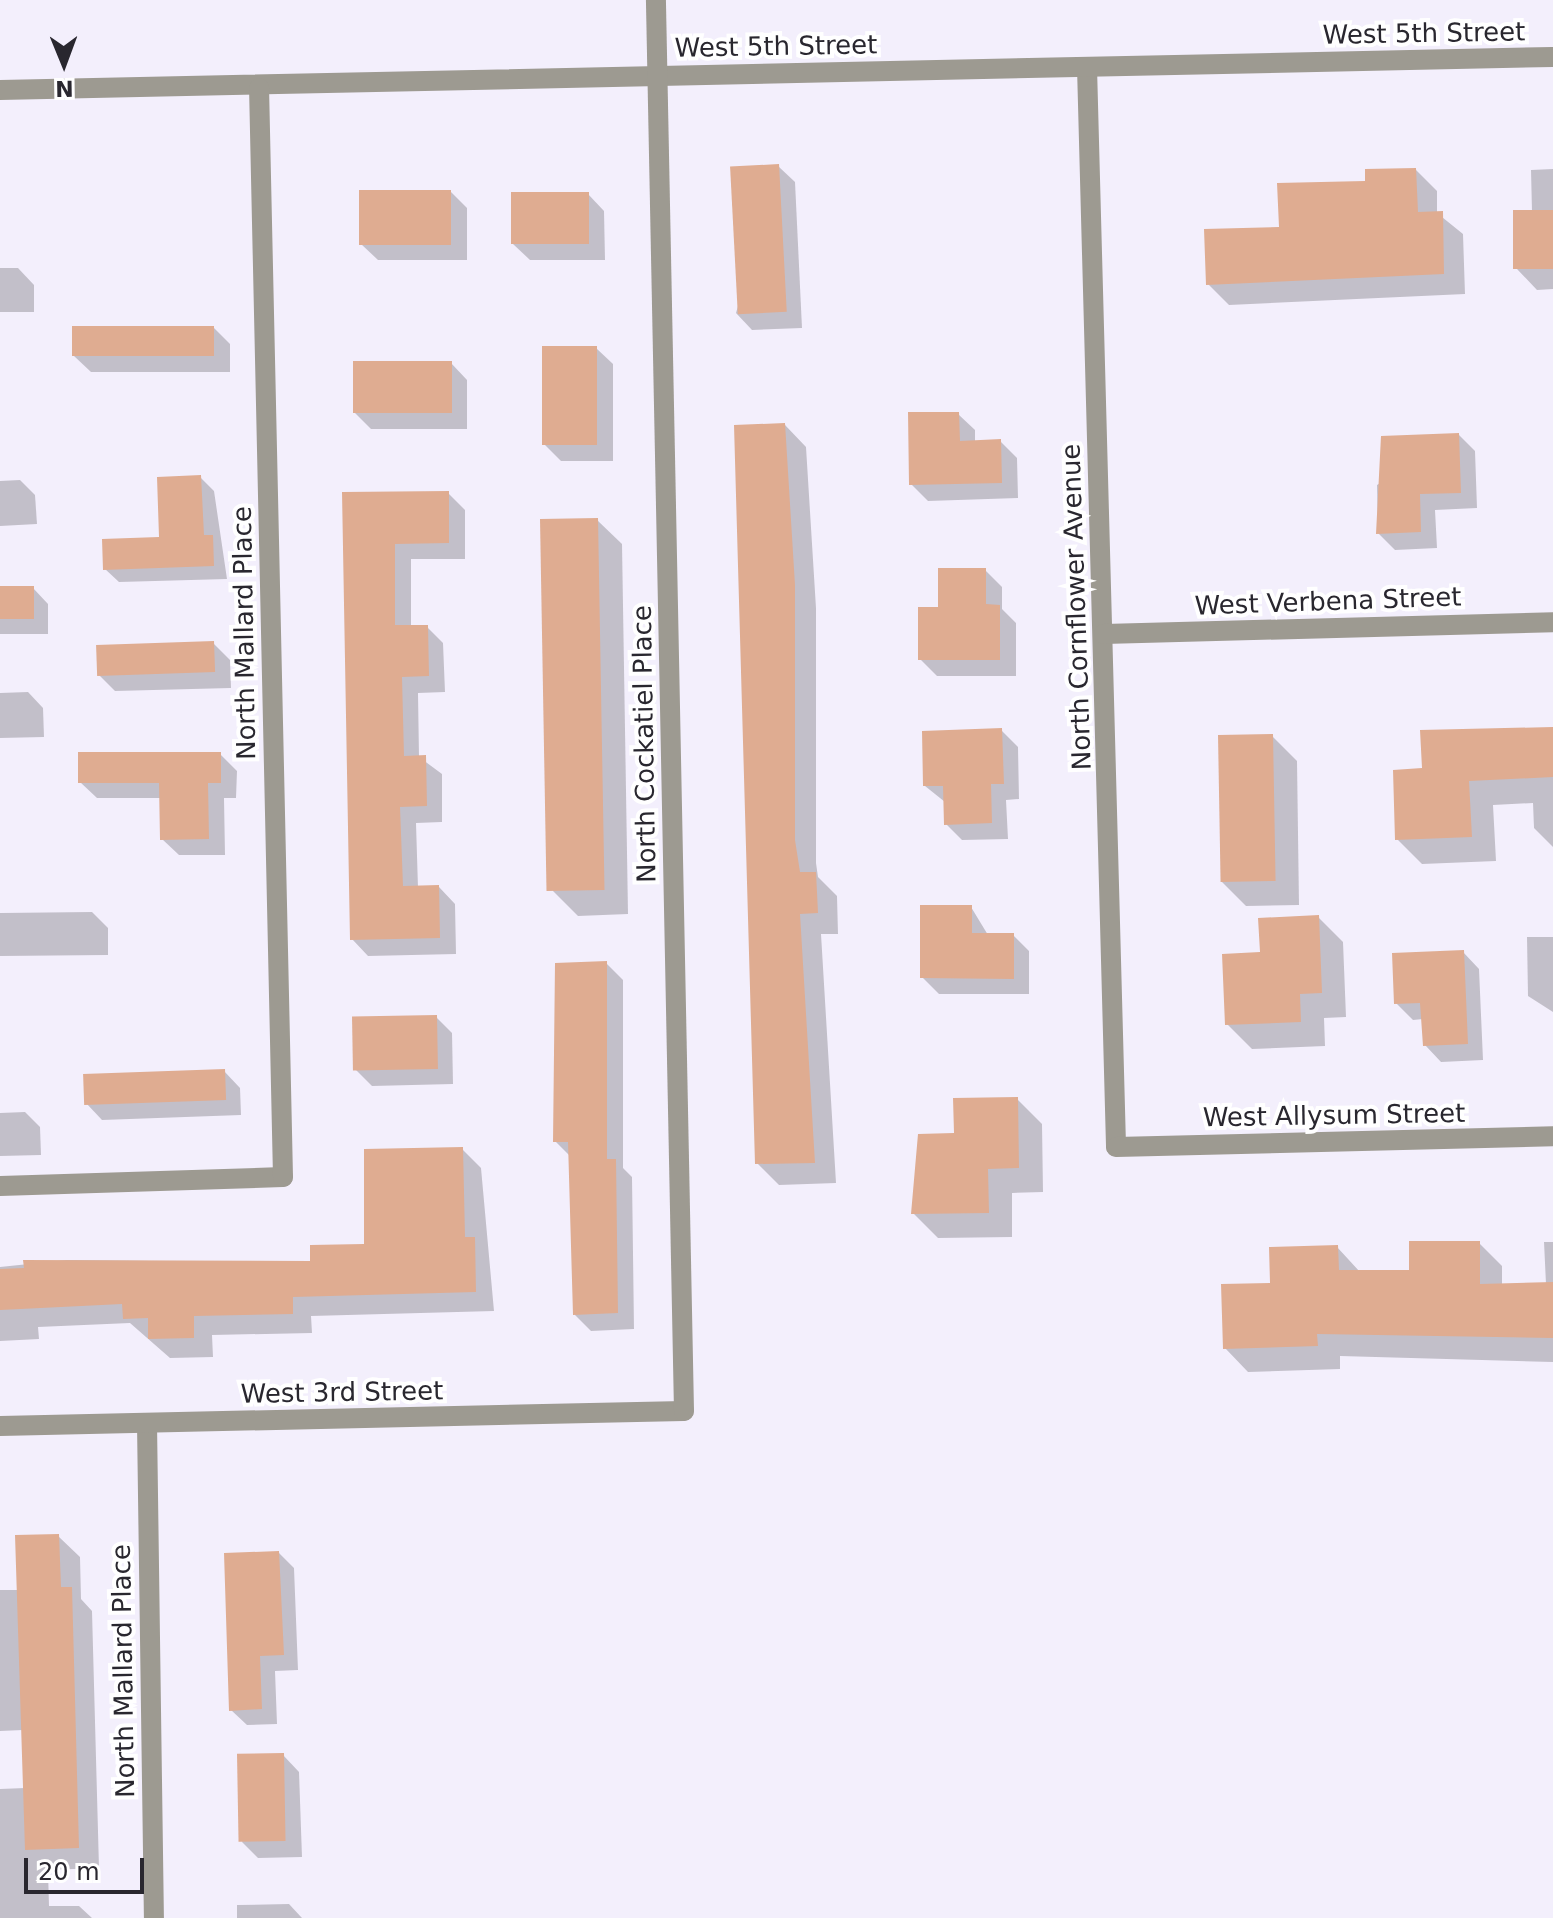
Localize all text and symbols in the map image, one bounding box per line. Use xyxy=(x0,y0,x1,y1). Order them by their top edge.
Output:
street label: West 5th Street xyxy=(1322,17,1526,51)
north arrow xyxy=(24,24,104,104)
street label: West 5th Street xyxy=(674,30,878,64)
text: N xyxy=(55,76,74,101)
street label: North Cornflower Avenue xyxy=(1056,443,1098,771)
street label: North Mallard Place xyxy=(227,506,263,760)
street label: West Verbena Street xyxy=(1194,582,1462,622)
street label: North Cockatiel Place xyxy=(627,605,663,883)
street label: West Allysum Street xyxy=(1203,1098,1465,1134)
street label: West 3rd Street xyxy=(240,1376,444,1410)
street label: North Mallard Place xyxy=(106,1544,142,1798)
scale bar xyxy=(28,1842,148,1892)
text: 20 m xyxy=(38,1858,100,1886)

